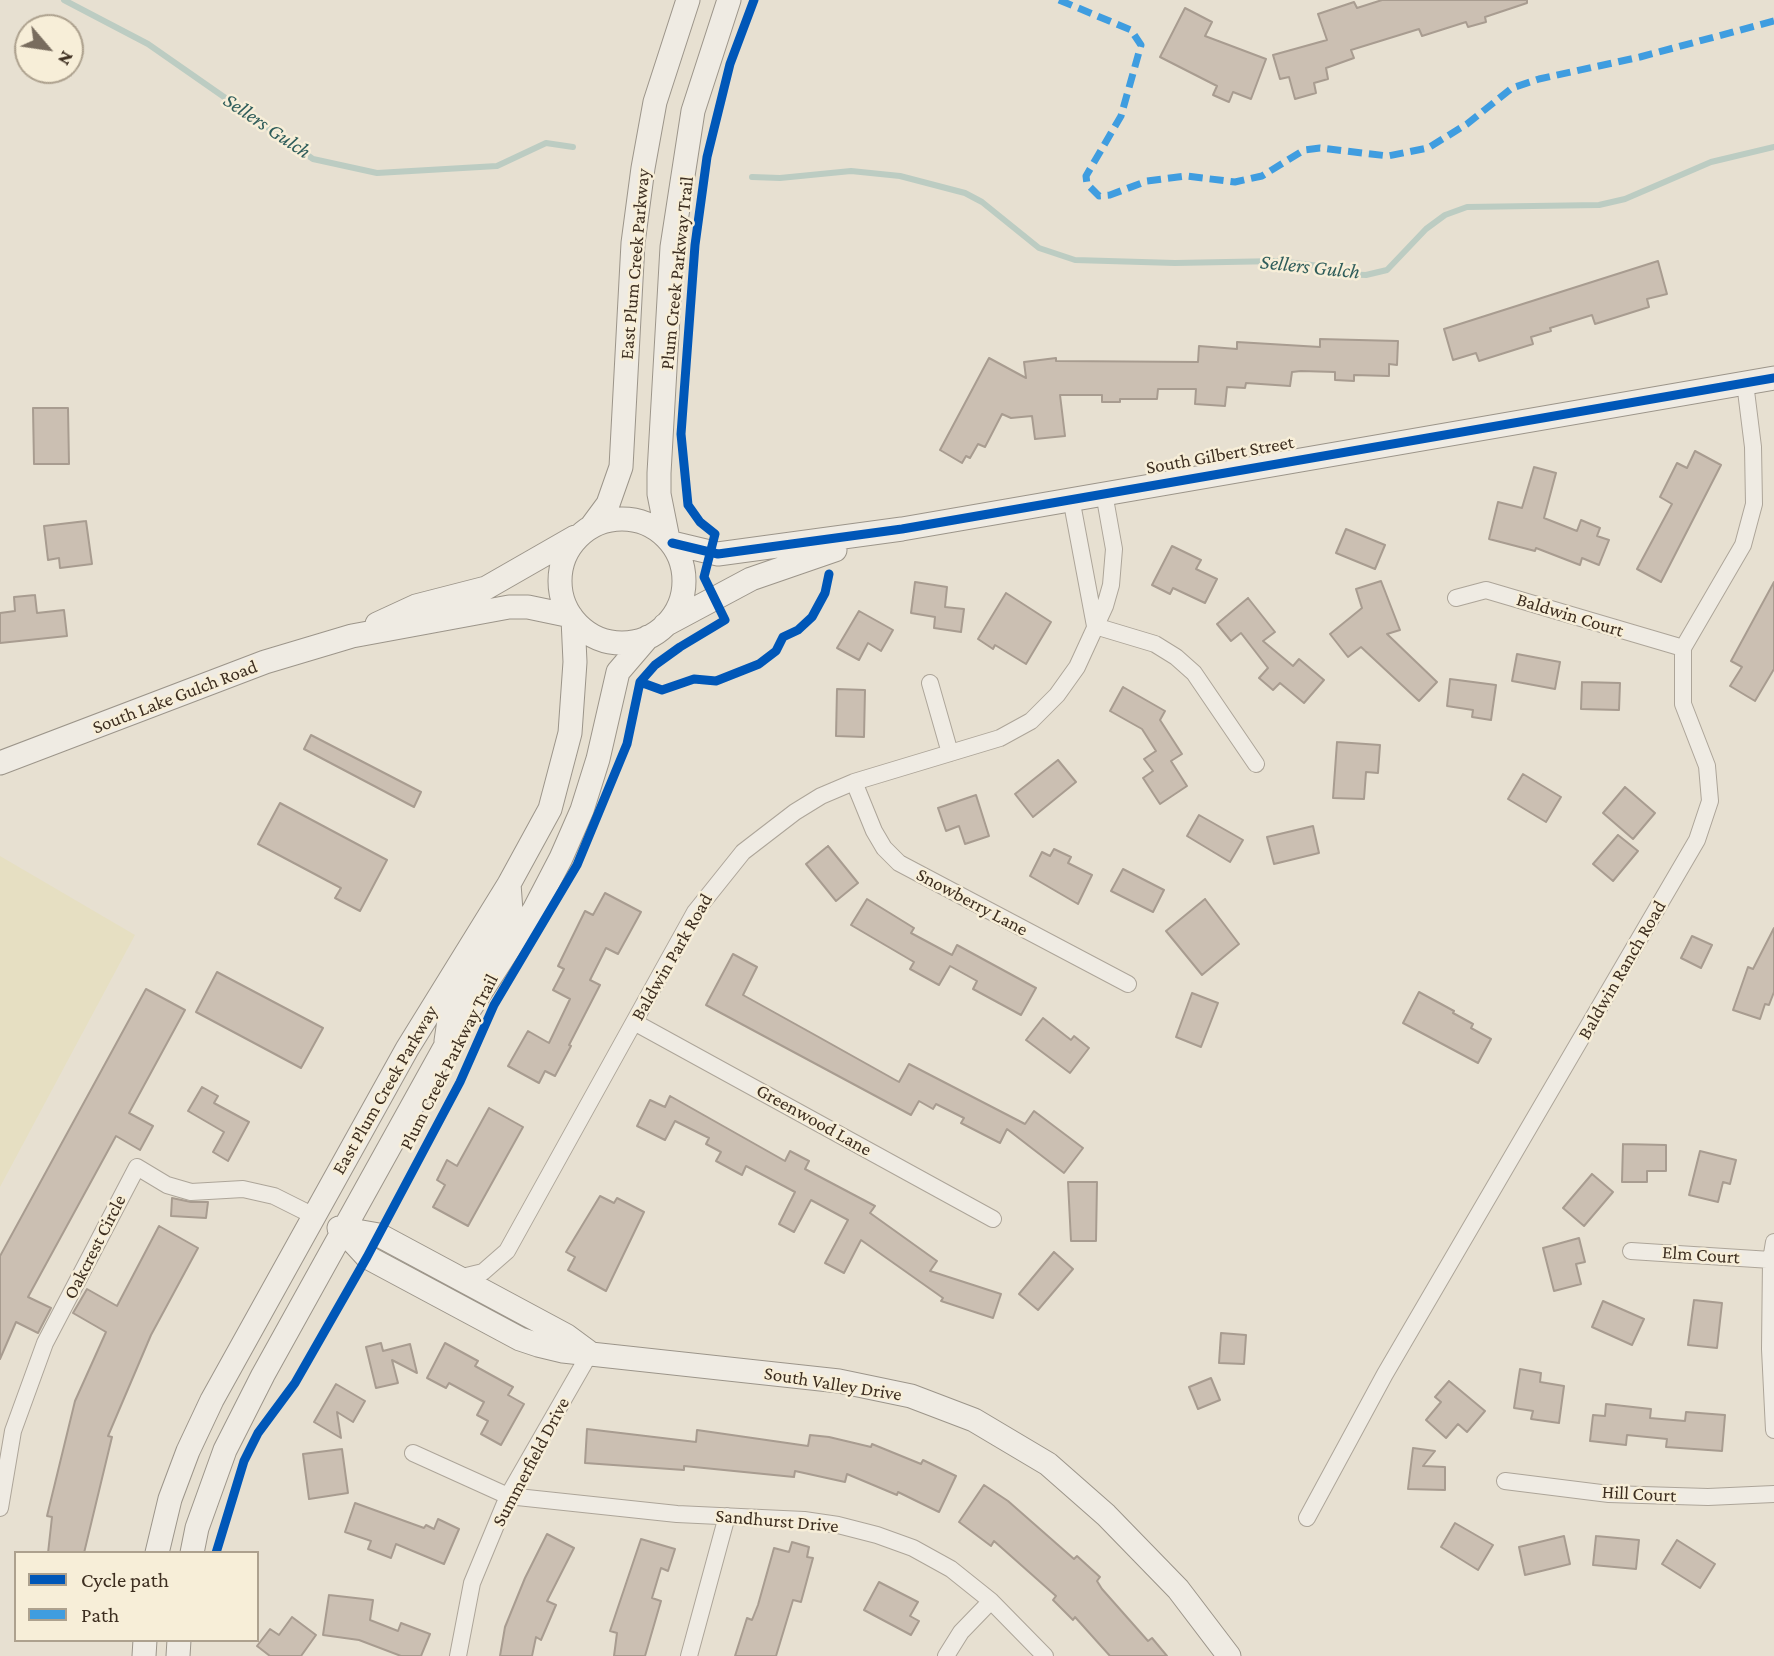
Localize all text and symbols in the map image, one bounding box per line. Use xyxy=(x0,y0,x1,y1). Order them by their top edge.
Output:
north arrow xyxy=(14,14,84,84)
text: N xyxy=(54,48,78,69)
water label: Sellers Gulch xyxy=(219,88,315,164)
street label: East Plum Creek Parkway xyxy=(615,168,655,360)
street label: Plum Creek Parkway Trail xyxy=(656,175,698,371)
water label: Sellers Gulch xyxy=(1259,249,1361,285)
street label: South Gilbert Street xyxy=(1144,431,1296,479)
street label: Baldwin Court xyxy=(1514,588,1626,642)
street label: South Lake Gulch Road xyxy=(89,655,261,739)
street label: Snowberry Lane xyxy=(912,863,1032,941)
street label: Baldwin Park Road xyxy=(626,889,718,1025)
street label: Baldwin Ranch Road xyxy=(1573,897,1671,1043)
street label: Plum Creek Parkway Trail xyxy=(395,970,503,1154)
street label: East Plum Creek Parkway xyxy=(327,1001,443,1179)
street label: Greenwood Lane xyxy=(752,1079,876,1161)
street label: Oakcrest Circle xyxy=(59,1191,131,1303)
street label: Elm Court xyxy=(1661,1241,1741,1269)
street label: South Valley Drive xyxy=(762,1362,904,1406)
street label: Summerfield Drive xyxy=(487,1394,575,1530)
street label: Hill Court xyxy=(1601,1481,1677,1507)
street label: Sandhurst Drive xyxy=(715,1504,839,1538)
legend xyxy=(14,1551,259,1642)
text: Cycle path xyxy=(81,1568,169,1592)
text: Path xyxy=(81,1603,119,1627)

